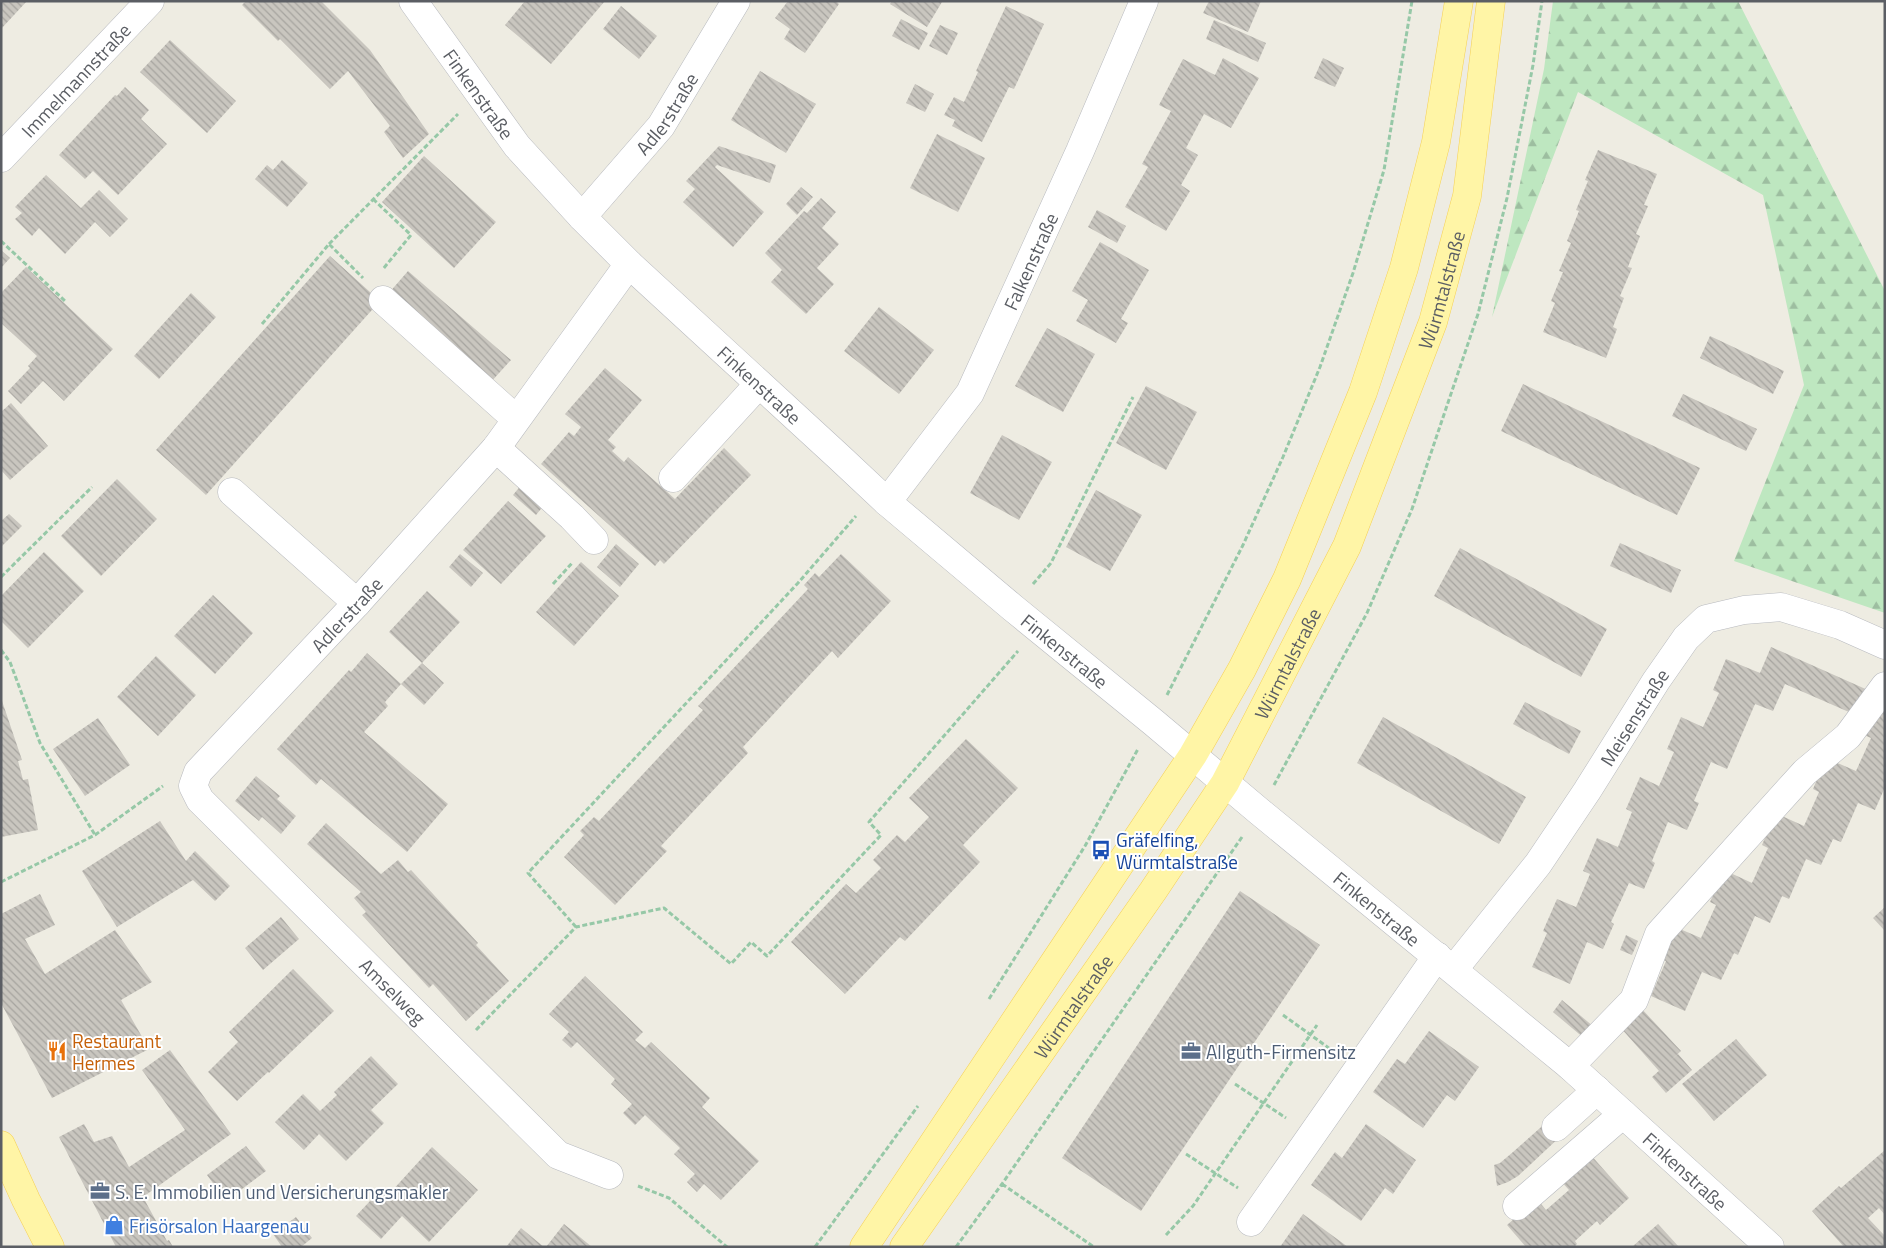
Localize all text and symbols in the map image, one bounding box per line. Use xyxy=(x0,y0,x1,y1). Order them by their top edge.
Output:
street label: Immelmannstraße xyxy=(14,16,137,143)
street label: Finkenstraße xyxy=(437,42,522,145)
street label: Adlerstraße xyxy=(628,67,705,161)
street label: Falkenstraße xyxy=(995,208,1065,314)
street label: Würmtalstraße xyxy=(1410,227,1472,353)
street label: Finkenstraße xyxy=(711,338,808,431)
street label: Adlerstraße xyxy=(304,570,389,658)
street label: Würmtalstraße xyxy=(1246,602,1327,724)
street label: Finkenstraße xyxy=(1015,606,1115,695)
street label: Meisenstraße xyxy=(1592,662,1675,771)
place label: Gräfelfing, Würmtalstraße xyxy=(1116,825,1238,876)
bus stop icon: Gräfelfing, Würmtalstraße xyxy=(1090,839,1112,861)
street label: Finkenstraße xyxy=(1328,864,1427,953)
street label: Würmtalstraße xyxy=(1026,948,1119,1064)
street label: Amselweg xyxy=(353,951,433,1031)
place label: Restaurant Hermes xyxy=(72,1026,161,1077)
place label: Allguth-Firmensitz xyxy=(1206,1037,1356,1066)
restaurant icon: Restaurant Hermes xyxy=(46,1040,68,1062)
office icon: Allguth-Firmensitz xyxy=(1180,1040,1202,1062)
street label: Finkenstraße xyxy=(1637,1125,1734,1217)
place label: S. E. Immobilien und Versicherungsmakler xyxy=(115,1177,449,1206)
office icon: S. E. Immobilien und Versicherungsmakler xyxy=(89,1180,111,1202)
place label: Frisörsalon Haargenau xyxy=(129,1211,309,1240)
shop icon: Frisörsalon Haargenau xyxy=(103,1214,125,1236)

